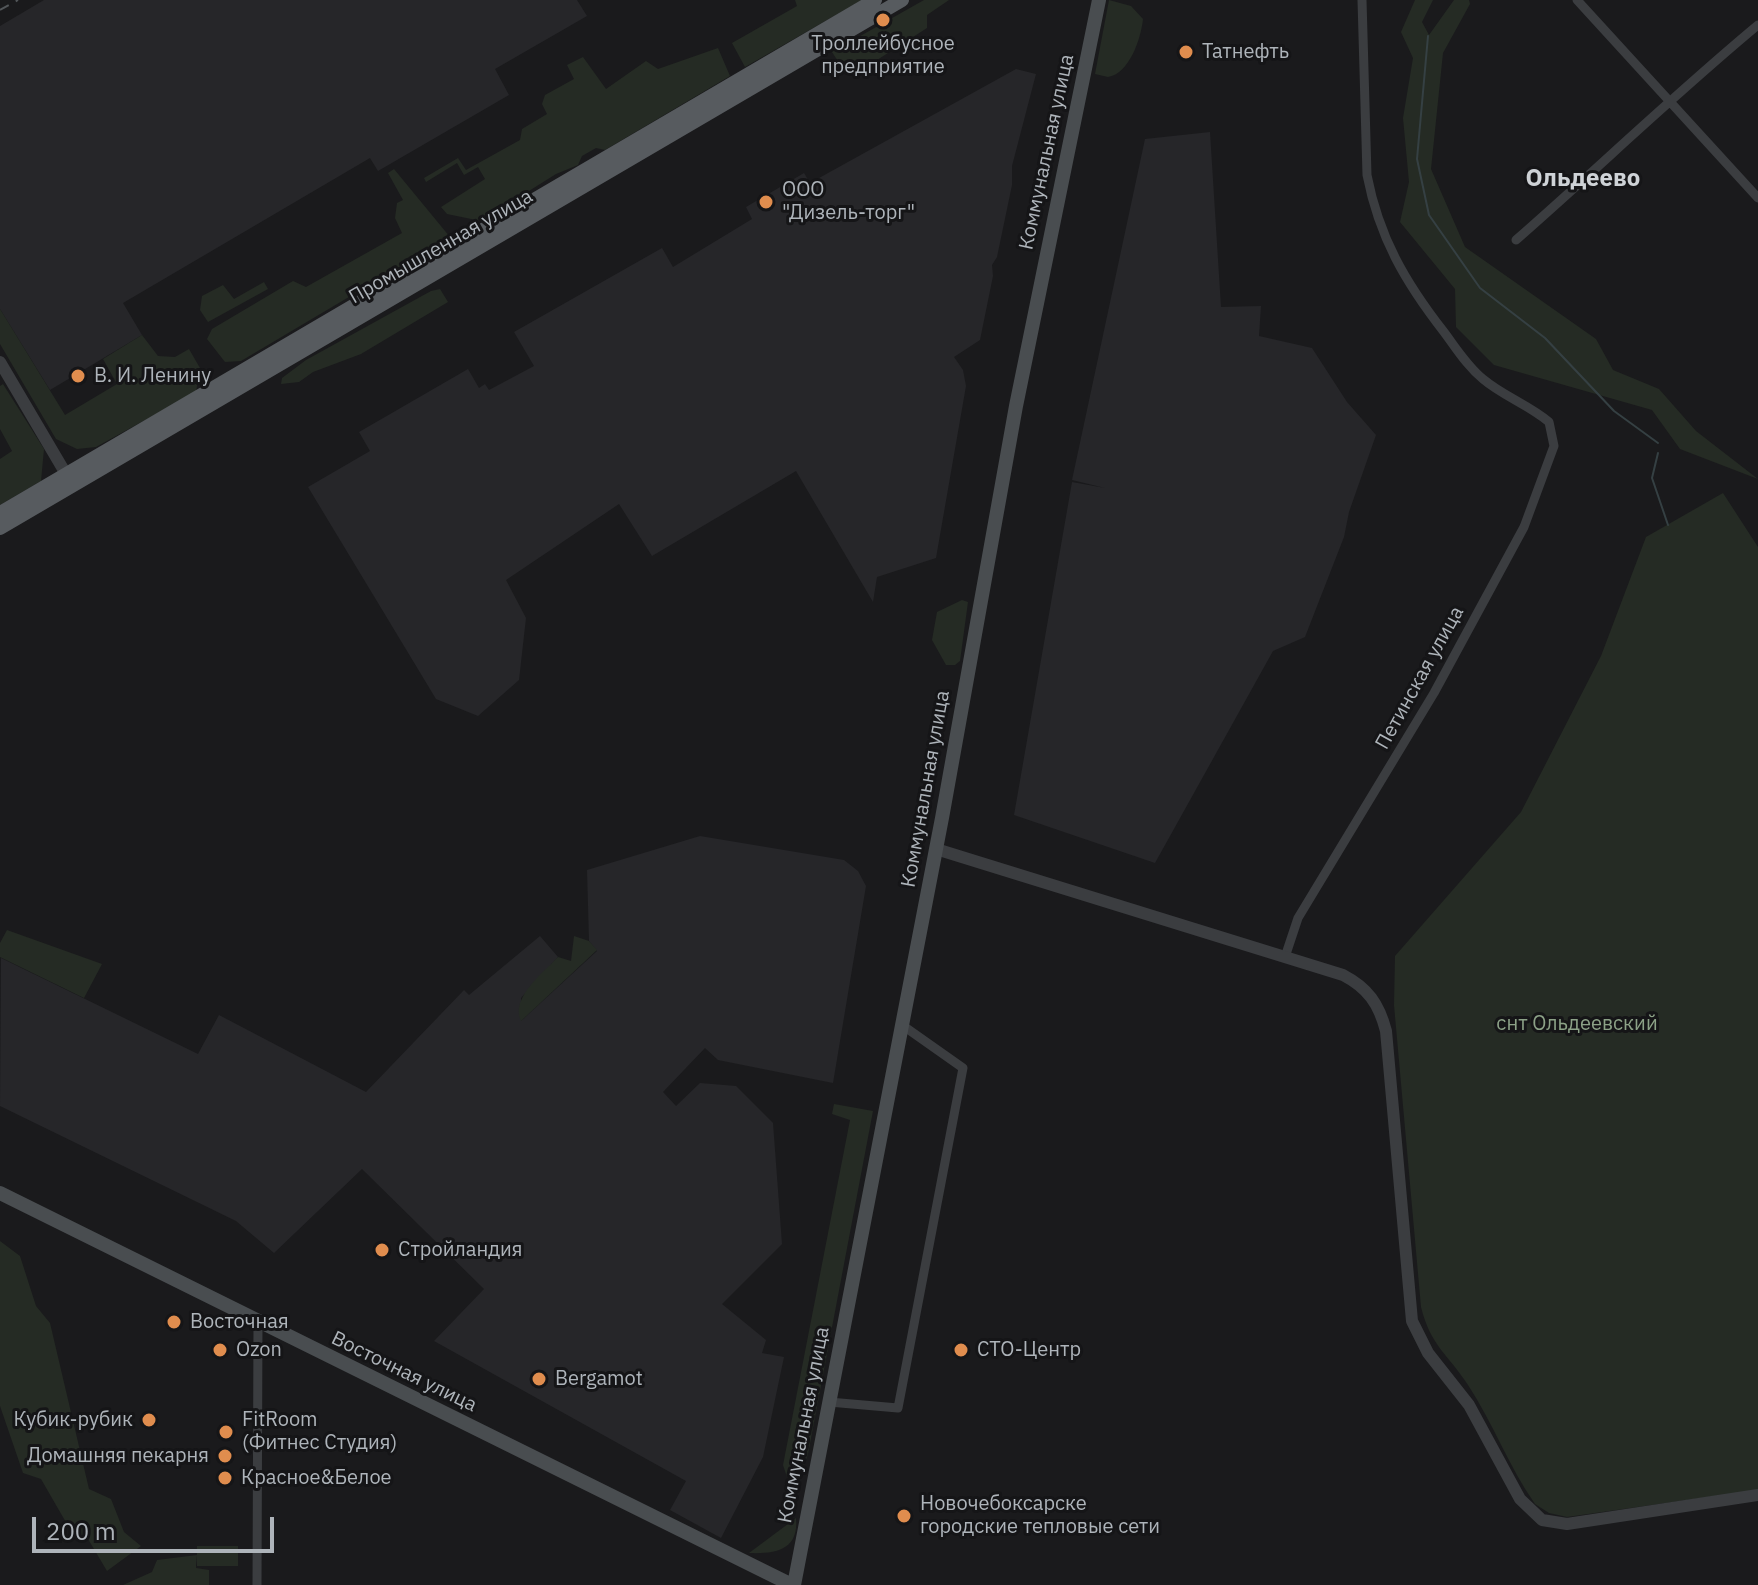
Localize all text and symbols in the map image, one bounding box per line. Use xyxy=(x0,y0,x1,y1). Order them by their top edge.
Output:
marker: Троллейбусное предприятие xyxy=(874,11,892,29)
place label: Троллейбусное предприятие xyxy=(811,32,955,79)
place label: Татнефть xyxy=(1202,40,1289,64)
marker: Татнефть xyxy=(1177,43,1195,61)
street label: Коммунальная улица xyxy=(1015,52,1079,252)
district label: Ольдеево xyxy=(1526,165,1640,193)
place label: ООО "Дизель-торг" xyxy=(782,178,915,225)
street label: Промышленная улица xyxy=(345,185,537,309)
marker: ООО "Дизель-торг" xyxy=(757,193,775,211)
place label: В. И. Ленину xyxy=(94,364,211,388)
marker: В. И. Ленину xyxy=(69,367,87,385)
street label: Петинская улица xyxy=(1371,602,1469,754)
street label: Коммунальная улица xyxy=(897,689,955,889)
park label: снт Ольдеевский xyxy=(1496,1012,1658,1036)
place label: Стройландия xyxy=(398,1238,523,1262)
marker: Стройландия xyxy=(373,1241,391,1259)
place label: Восточная xyxy=(190,1310,289,1334)
marker: Восточная xyxy=(165,1313,183,1331)
street label: Коммунальная улица xyxy=(773,1325,835,1525)
street label: Восточная улица xyxy=(327,1326,481,1418)
place label: Ozon xyxy=(236,1338,282,1362)
place label: СТО-Центр xyxy=(977,1338,1081,1362)
marker: Ozon xyxy=(211,1341,229,1359)
marker: СТО-Центр xyxy=(952,1341,970,1359)
place label: Bergamot xyxy=(555,1367,643,1391)
marker: Bergamot xyxy=(530,1370,548,1388)
place label: Кубик-рубик xyxy=(14,1408,133,1432)
place label: FitRoom (Фитнес Студия) xyxy=(242,1408,397,1455)
marker: Кубик-рубик xyxy=(140,1411,158,1429)
marker: FitRoom (Фитнес Студия) xyxy=(217,1423,235,1441)
place label: Домашняя пекарня xyxy=(27,1444,209,1468)
marker: Домашняя пекарня xyxy=(216,1447,234,1465)
place label: Красное&Белое xyxy=(241,1466,392,1490)
marker: Красное&Белое xyxy=(216,1469,234,1487)
place label: Новочебоксарске городские тепловые сети xyxy=(920,1492,1160,1539)
scale bar xyxy=(36,1501,278,1551)
marker: Новочебоксарске городские тепловые сети xyxy=(895,1507,913,1525)
text: 200 m xyxy=(46,1515,116,1547)

